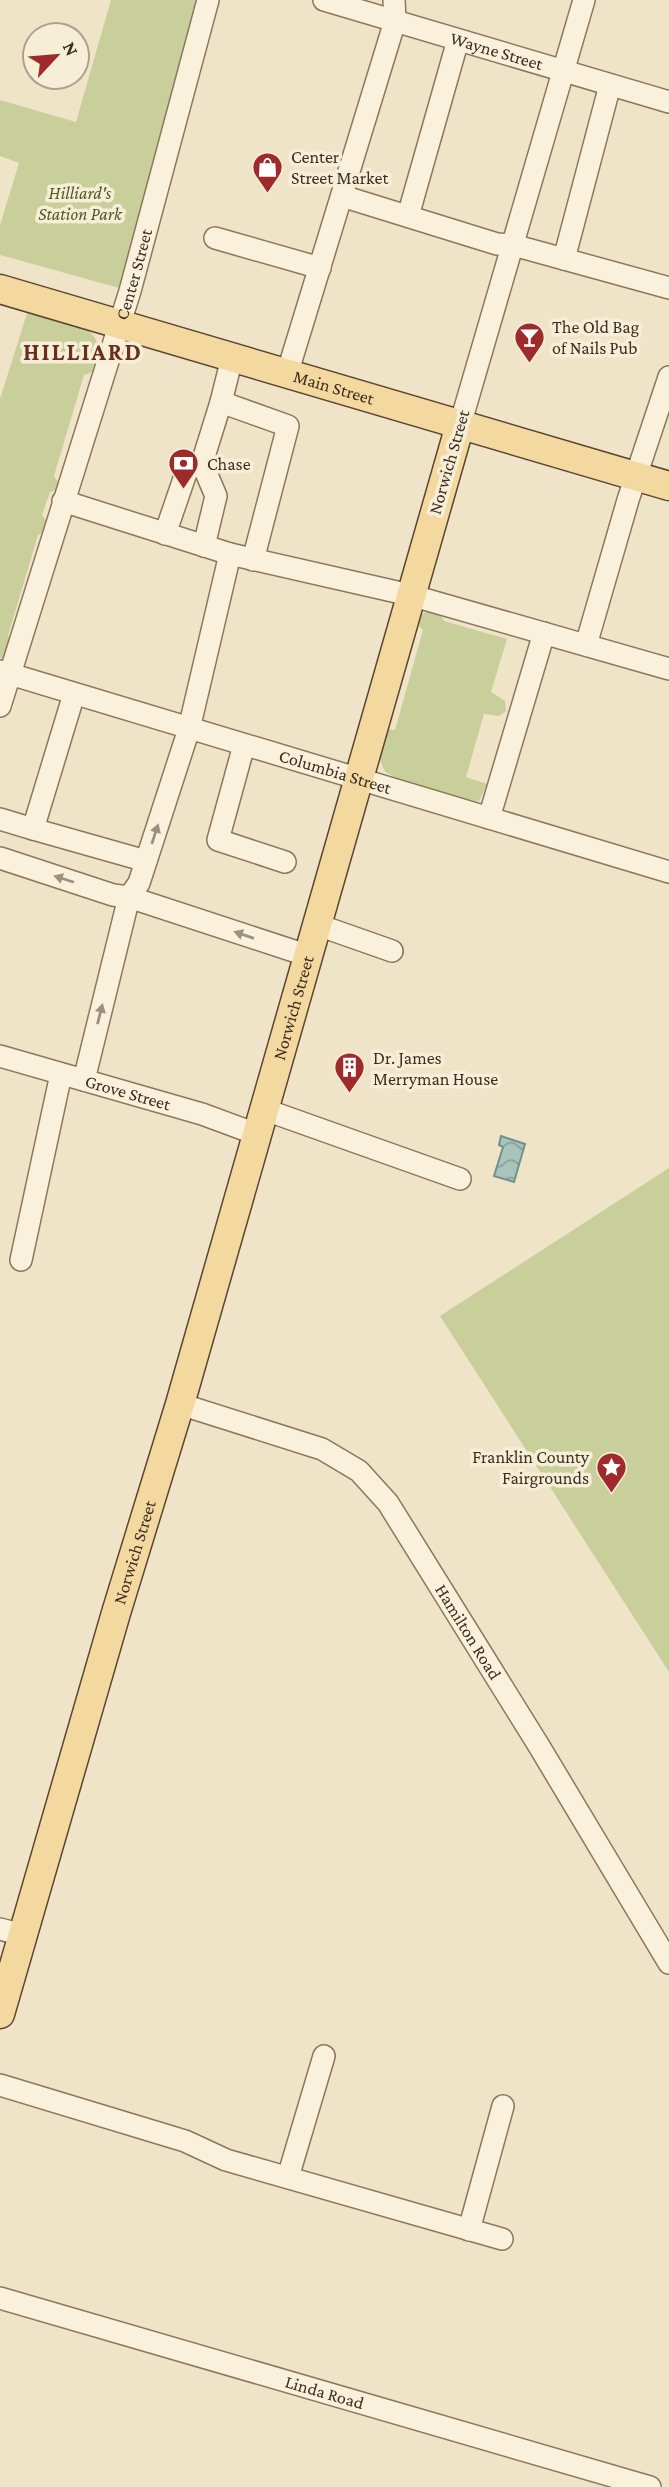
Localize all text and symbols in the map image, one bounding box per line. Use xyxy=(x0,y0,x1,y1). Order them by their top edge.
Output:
north arrow xyxy=(21,21,91,91)
street label: Wayne Street xyxy=(448,28,546,74)
text: N xyxy=(59,38,83,59)
place label: Center Street Market xyxy=(291,147,389,188)
shop icon: Center Street Market xyxy=(251,150,285,194)
park label: Hilliard's Station Park xyxy=(38,183,123,224)
street label: Center Street xyxy=(112,226,157,322)
place label: The Old Bag of Nails Pub xyxy=(552,317,640,358)
bar icon: The Old Bag of Nails Pub xyxy=(512,320,546,364)
district label: HILLIARD xyxy=(23,338,143,365)
street label: Main Street xyxy=(291,366,378,409)
street label: Norwich Street xyxy=(425,406,474,517)
bank icon: Chase xyxy=(167,447,201,491)
place label: Chase xyxy=(207,454,251,474)
street label: Columbia Street xyxy=(277,745,395,798)
one-way arrow xyxy=(150,823,161,844)
one-way arrow xyxy=(54,873,75,884)
one-way arrow xyxy=(233,929,254,940)
street label: Norwich Street xyxy=(269,952,318,1062)
one-way arrow xyxy=(95,1003,106,1025)
place label: Dr. James Merryman House xyxy=(373,1048,498,1089)
building icon: Dr. James Merryman House xyxy=(333,1051,367,1095)
street label: Grove Street xyxy=(83,1071,174,1115)
place label: Franklin County Fairgrounds xyxy=(472,1447,590,1488)
place icon: Franklin County Fairgrounds xyxy=(595,1450,629,1494)
street label: Norwich Street xyxy=(109,1497,160,1607)
street label: Hamilton Road xyxy=(431,1581,506,1684)
street label: Linda Road xyxy=(283,2371,367,2413)

